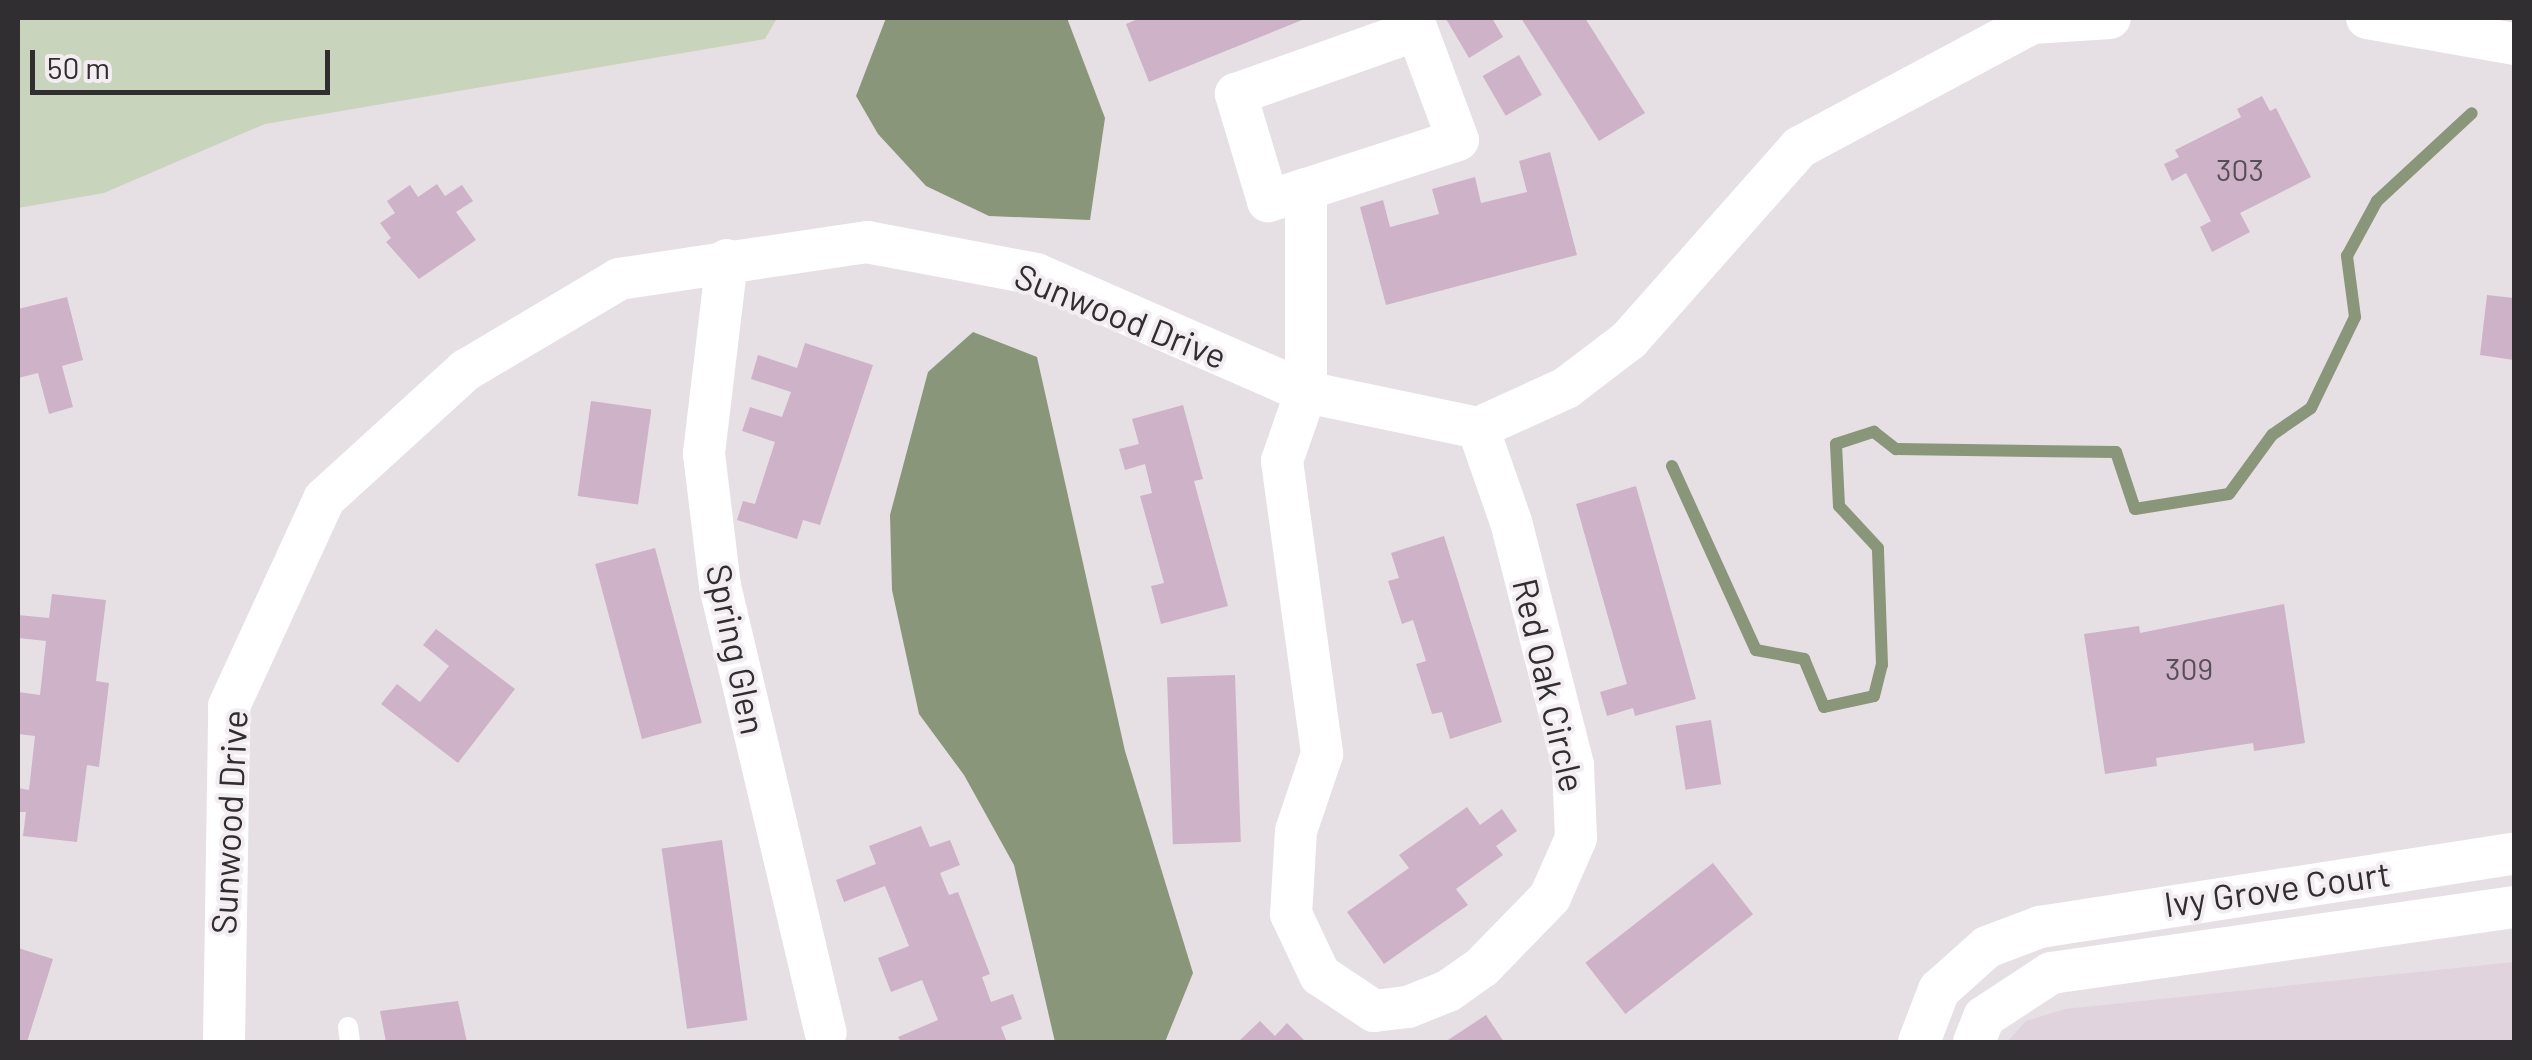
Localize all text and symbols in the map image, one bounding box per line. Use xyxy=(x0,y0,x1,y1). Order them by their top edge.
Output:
scale bar xyxy=(35,30,335,92)
text: 50 m xyxy=(47,49,110,85)
house number: 303 xyxy=(2216,151,2264,187)
street label: Sunwood Drive xyxy=(1009,253,1233,377)
street label: Spring Glen xyxy=(698,560,776,738)
street label: Red Oak Circle xyxy=(1505,574,1595,796)
house number: 309 xyxy=(2165,650,2213,686)
street label: Sunwood Drive xyxy=(201,709,255,935)
street label: Ivy Grove Court xyxy=(2161,851,2393,925)

